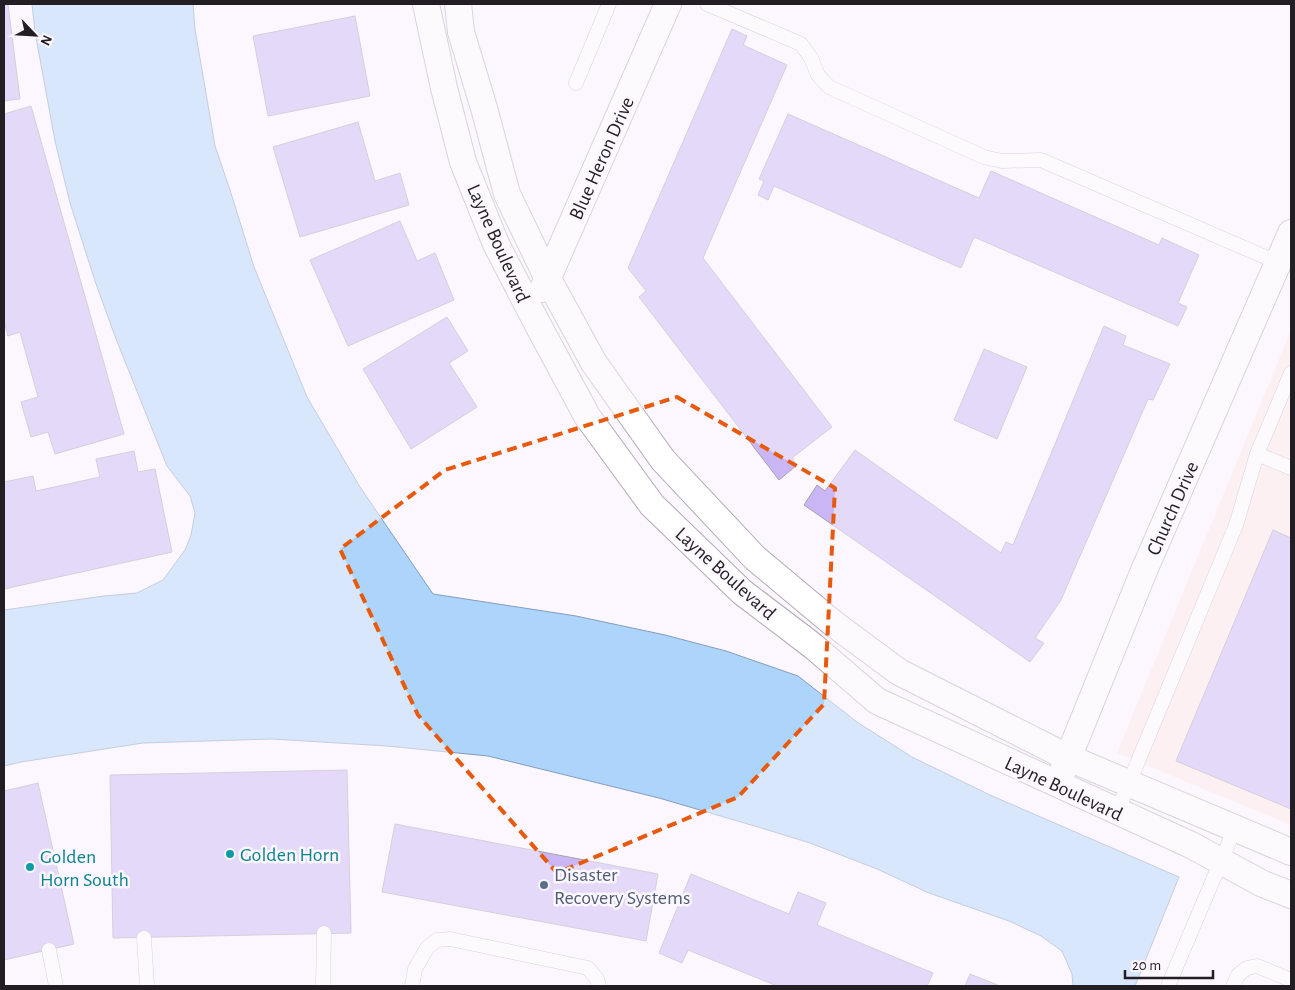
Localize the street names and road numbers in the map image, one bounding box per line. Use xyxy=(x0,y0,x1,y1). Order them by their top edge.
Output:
street label: Blue Heron Drive xyxy=(566,94,638,223)
street label: Layne Boulevard xyxy=(463,181,533,306)
street label: Church Drive xyxy=(1143,459,1202,558)
street label: Layne Boulevard xyxy=(671,524,779,624)
street label: Layne Boulevard xyxy=(1002,753,1126,825)

